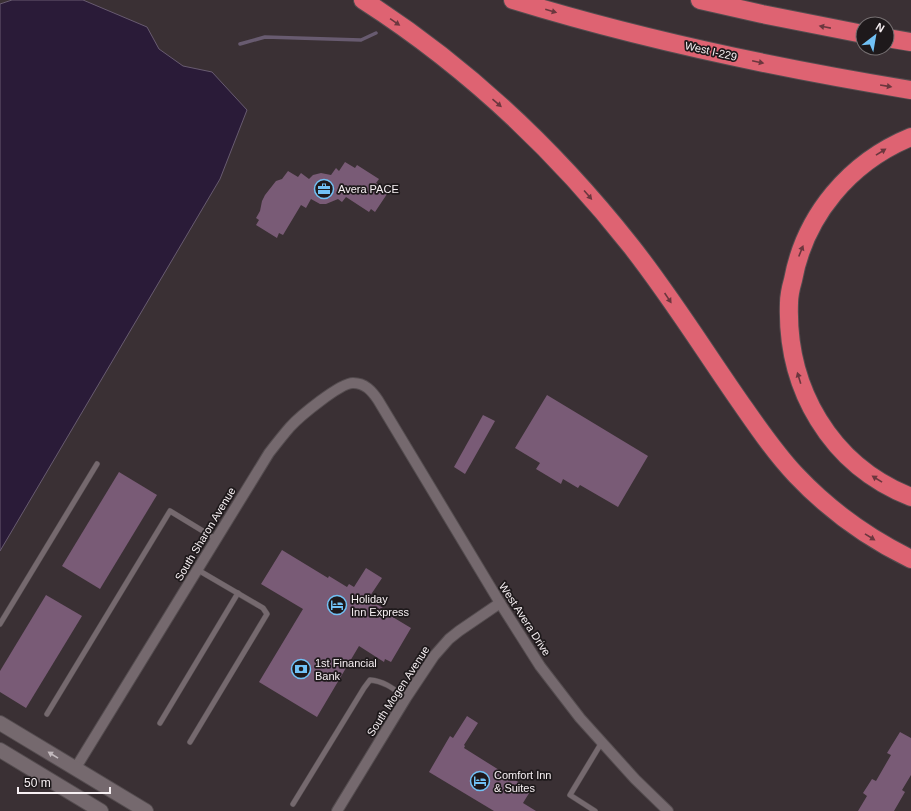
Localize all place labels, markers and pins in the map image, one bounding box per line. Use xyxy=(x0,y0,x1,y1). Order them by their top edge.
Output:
office icon: Avera PACE xyxy=(313,178,335,200)
place label: Avera PACE xyxy=(338,183,399,195)
place label: Holiday Inn Express xyxy=(351,593,410,618)
hotel icon: Holiday Inn Express xyxy=(326,594,348,616)
place label: 1st Financial Bank xyxy=(315,657,377,682)
bank icon: 1st Financial Bank xyxy=(290,658,312,680)
place label: Comfort Inn & Suites xyxy=(494,769,551,794)
hotel icon: Comfort Inn & Suites xyxy=(469,770,491,792)

